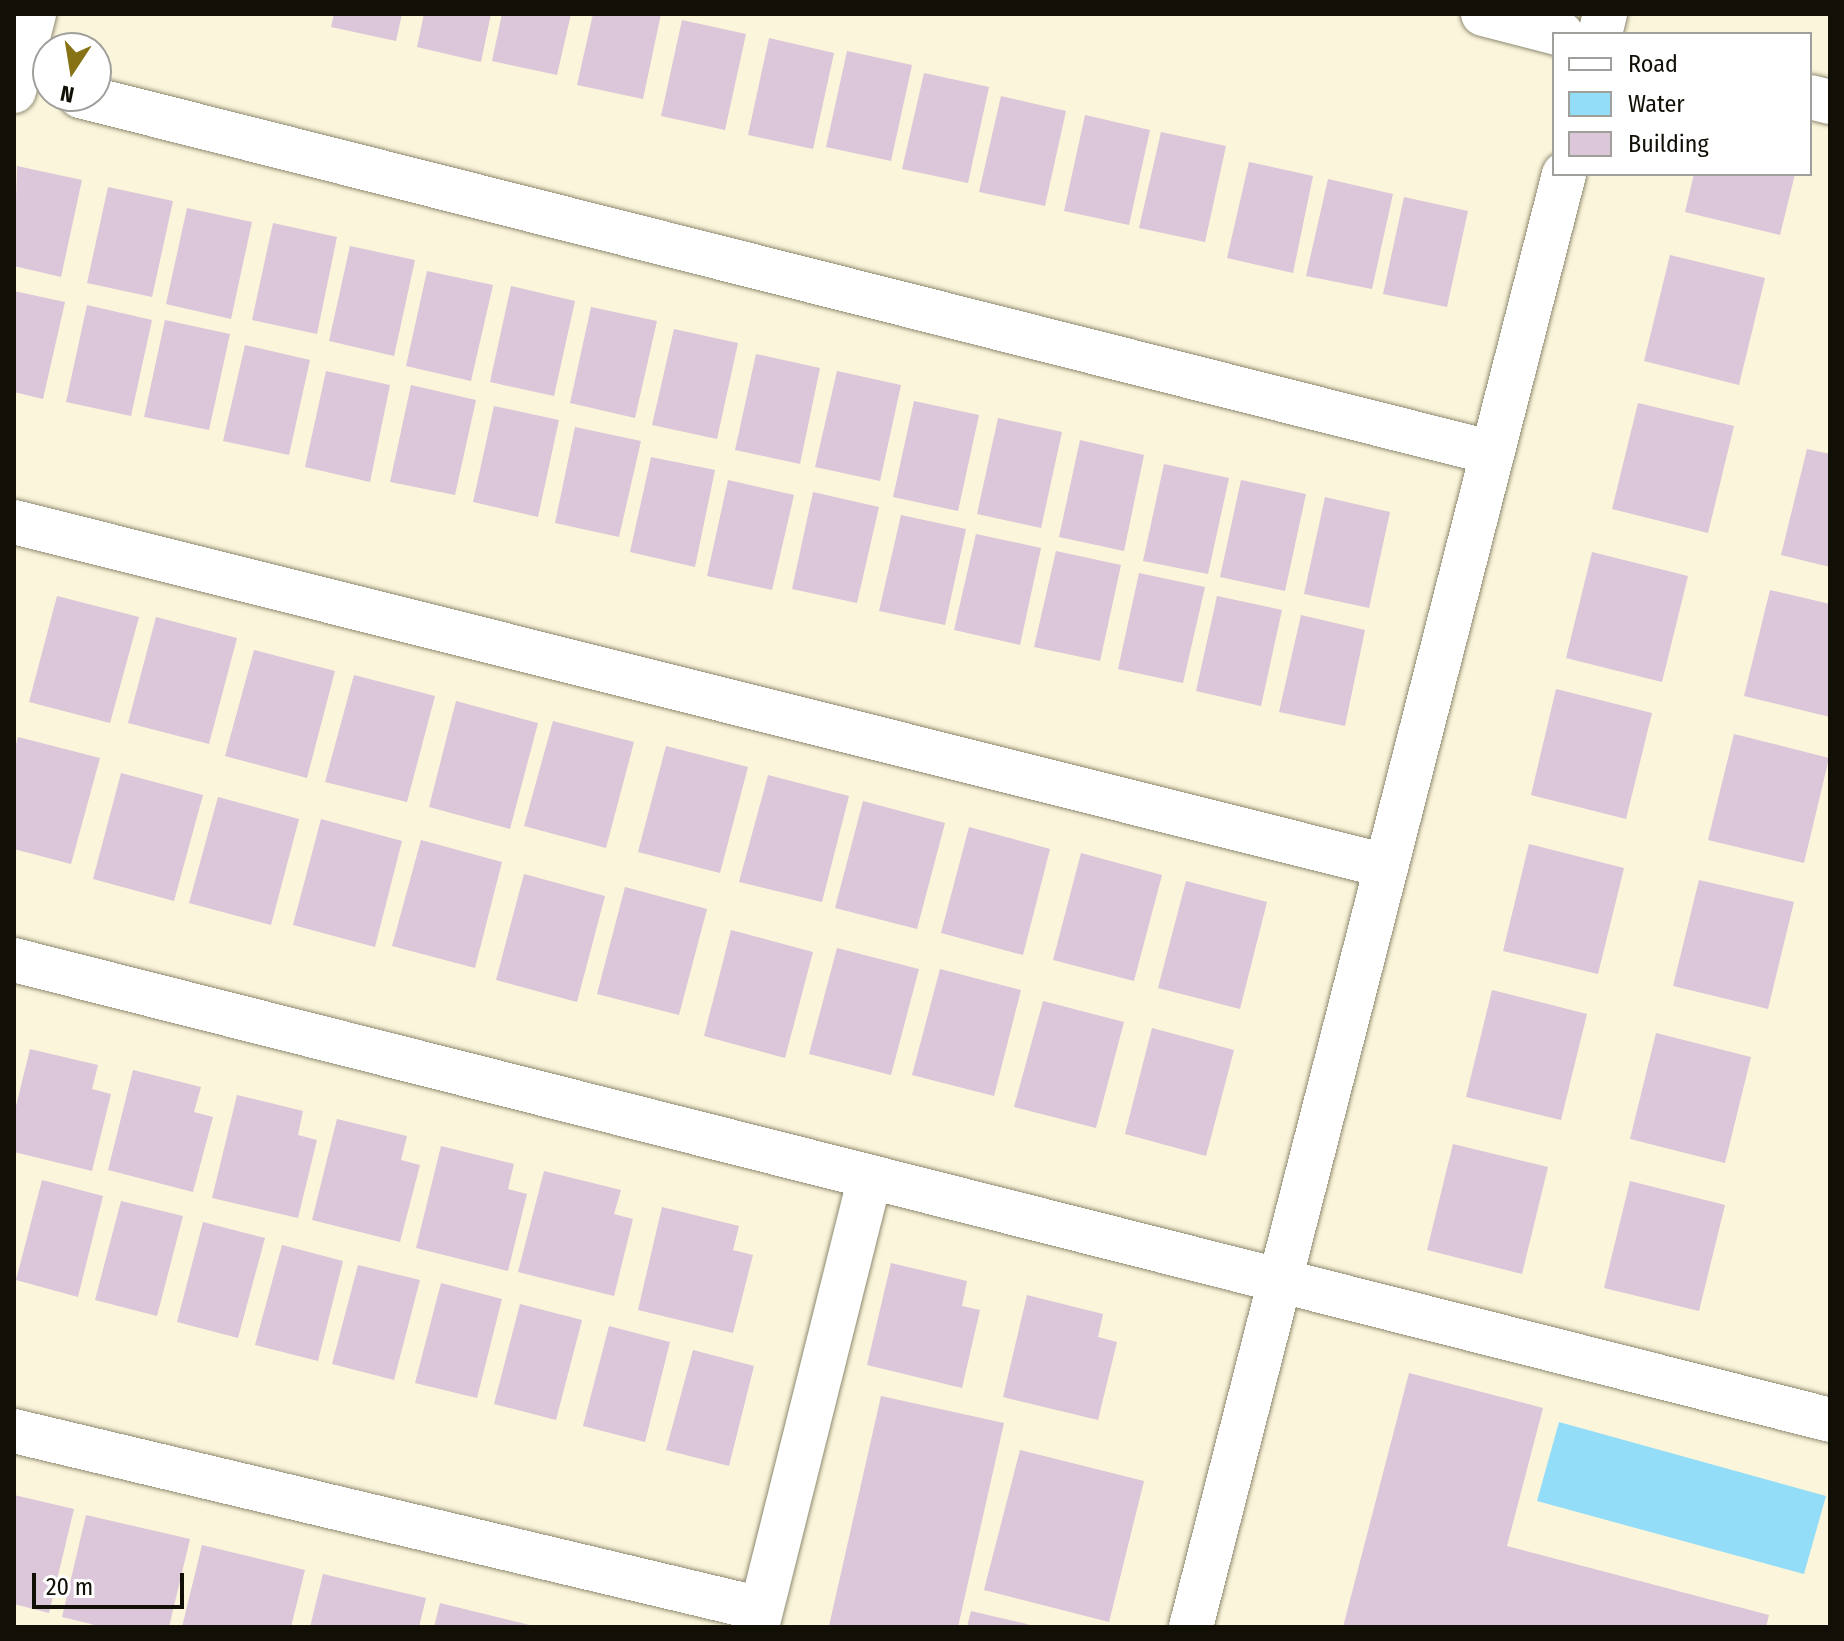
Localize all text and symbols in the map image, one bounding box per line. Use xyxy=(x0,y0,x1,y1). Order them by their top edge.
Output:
north arrow xyxy=(32,32,112,112)
legend xyxy=(1552,32,1812,176)
text: Road xyxy=(1628,50,1678,78)
text: N xyxy=(58,79,77,109)
text: Water xyxy=(1628,90,1685,118)
text: Building xyxy=(1628,130,1709,158)
scale bar xyxy=(36,1557,188,1607)
text: 20 m xyxy=(46,1573,93,1601)

